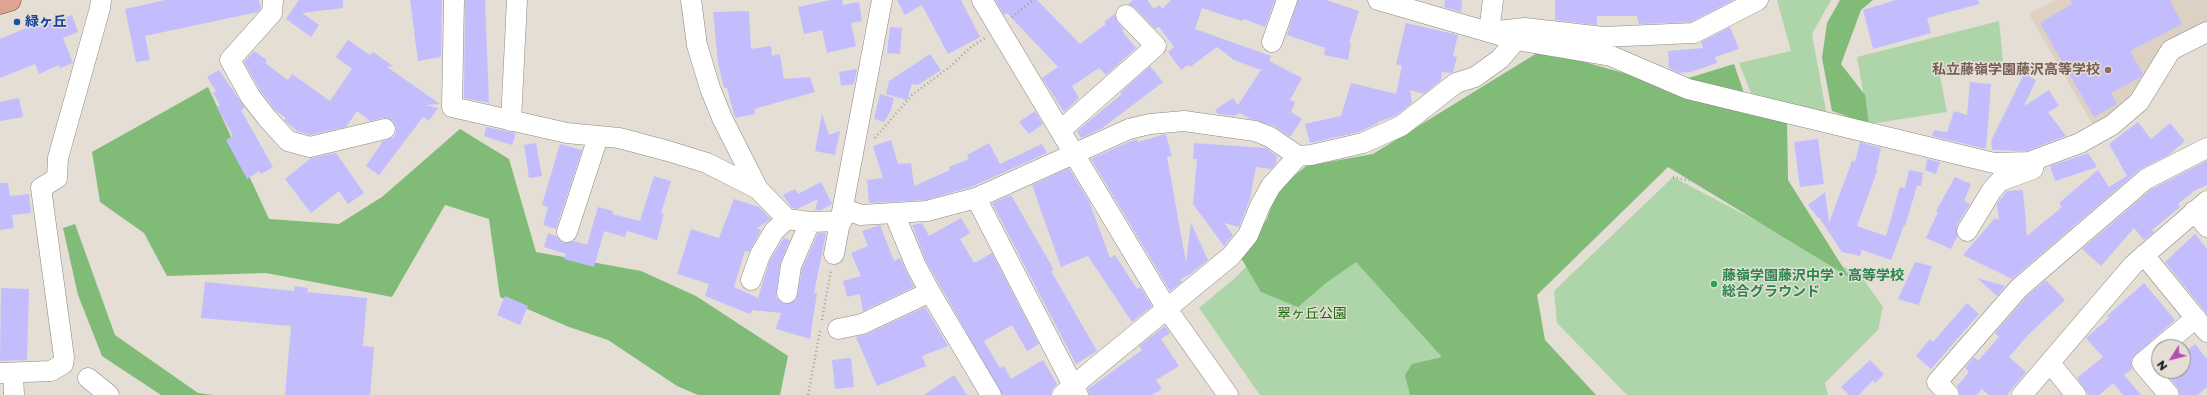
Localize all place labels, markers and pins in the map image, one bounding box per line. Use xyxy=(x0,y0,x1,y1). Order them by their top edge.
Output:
place label: 緑ヶ丘 xyxy=(25,14,67,30)
marker: 緑ヶ丘 xyxy=(12,17,22,27)
place label: 私立藤嶺学園藤沢高等学校 xyxy=(1932,62,2100,78)
marker: 私立藤嶺学園藤沢高等学校 xyxy=(2103,65,2113,75)
place label: 藤嶺学園藤沢中学・高等学校 総合グラウンド xyxy=(1722,268,1904,300)
marker: 藤嶺学園藤沢中学・高等学校 総合グラウンド xyxy=(1709,279,1719,289)

